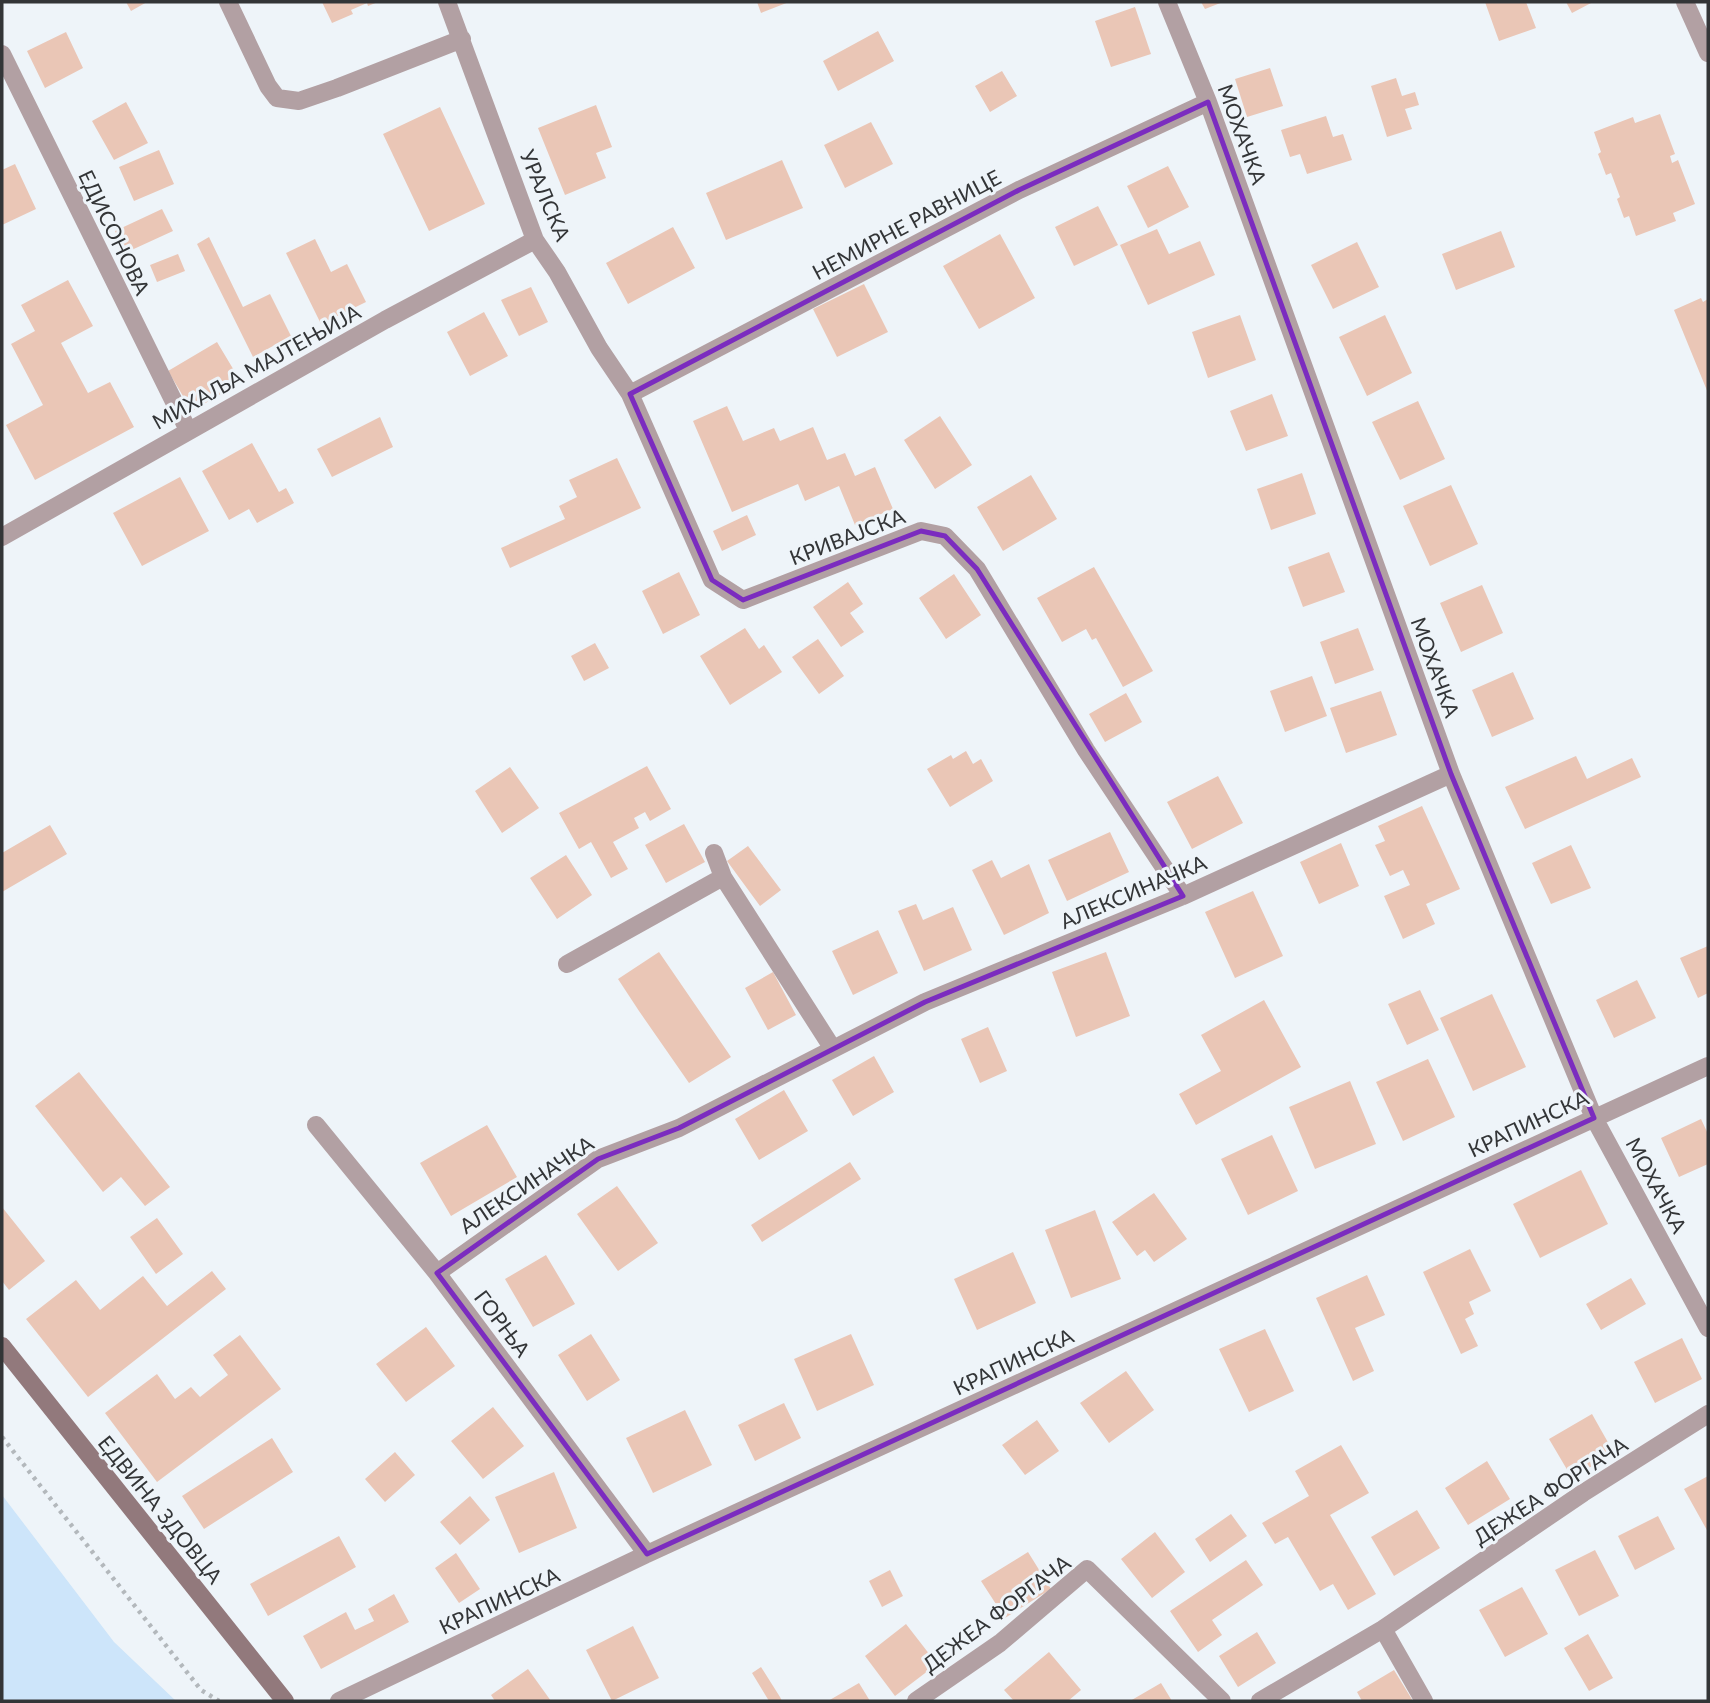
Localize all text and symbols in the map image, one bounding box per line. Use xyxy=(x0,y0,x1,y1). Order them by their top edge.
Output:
street label: МОХАЧКА xyxy=(1213,81,1273,188)
street label: УРАЛСКА xyxy=(516,146,577,245)
street label: НЕМИРНЕ РАВНИЦЕ xyxy=(808,164,1004,284)
street label: ЕДИСОНОВА xyxy=(74,166,156,299)
street label: МИХАЉА МАЈТЕЊИЈА xyxy=(148,298,365,434)
street label: КРИВАЈСКА xyxy=(786,502,909,569)
street label: МОХАЧКА xyxy=(1406,614,1466,721)
street label: АЛЕКСИНАЧКА xyxy=(1056,849,1211,933)
street label: КРАПИНСКА xyxy=(1464,1084,1593,1162)
street label: АЛЕКСИНАЧКА xyxy=(454,1129,599,1238)
street label: МОХАЧКА xyxy=(1621,1133,1693,1238)
street label: ГОРЊА xyxy=(470,1285,537,1362)
street label: КРАПИНСКА xyxy=(949,1322,1078,1400)
street label: ЕДВИНА ЗДОВЦА xyxy=(94,1430,229,1589)
street label: ДЕЖЕА ФОРГАЧА xyxy=(1468,1430,1632,1549)
street label: ДЕЖЕА ФОРГАЧА xyxy=(917,1549,1075,1677)
street label: КРАПИНСКА xyxy=(435,1561,564,1639)

